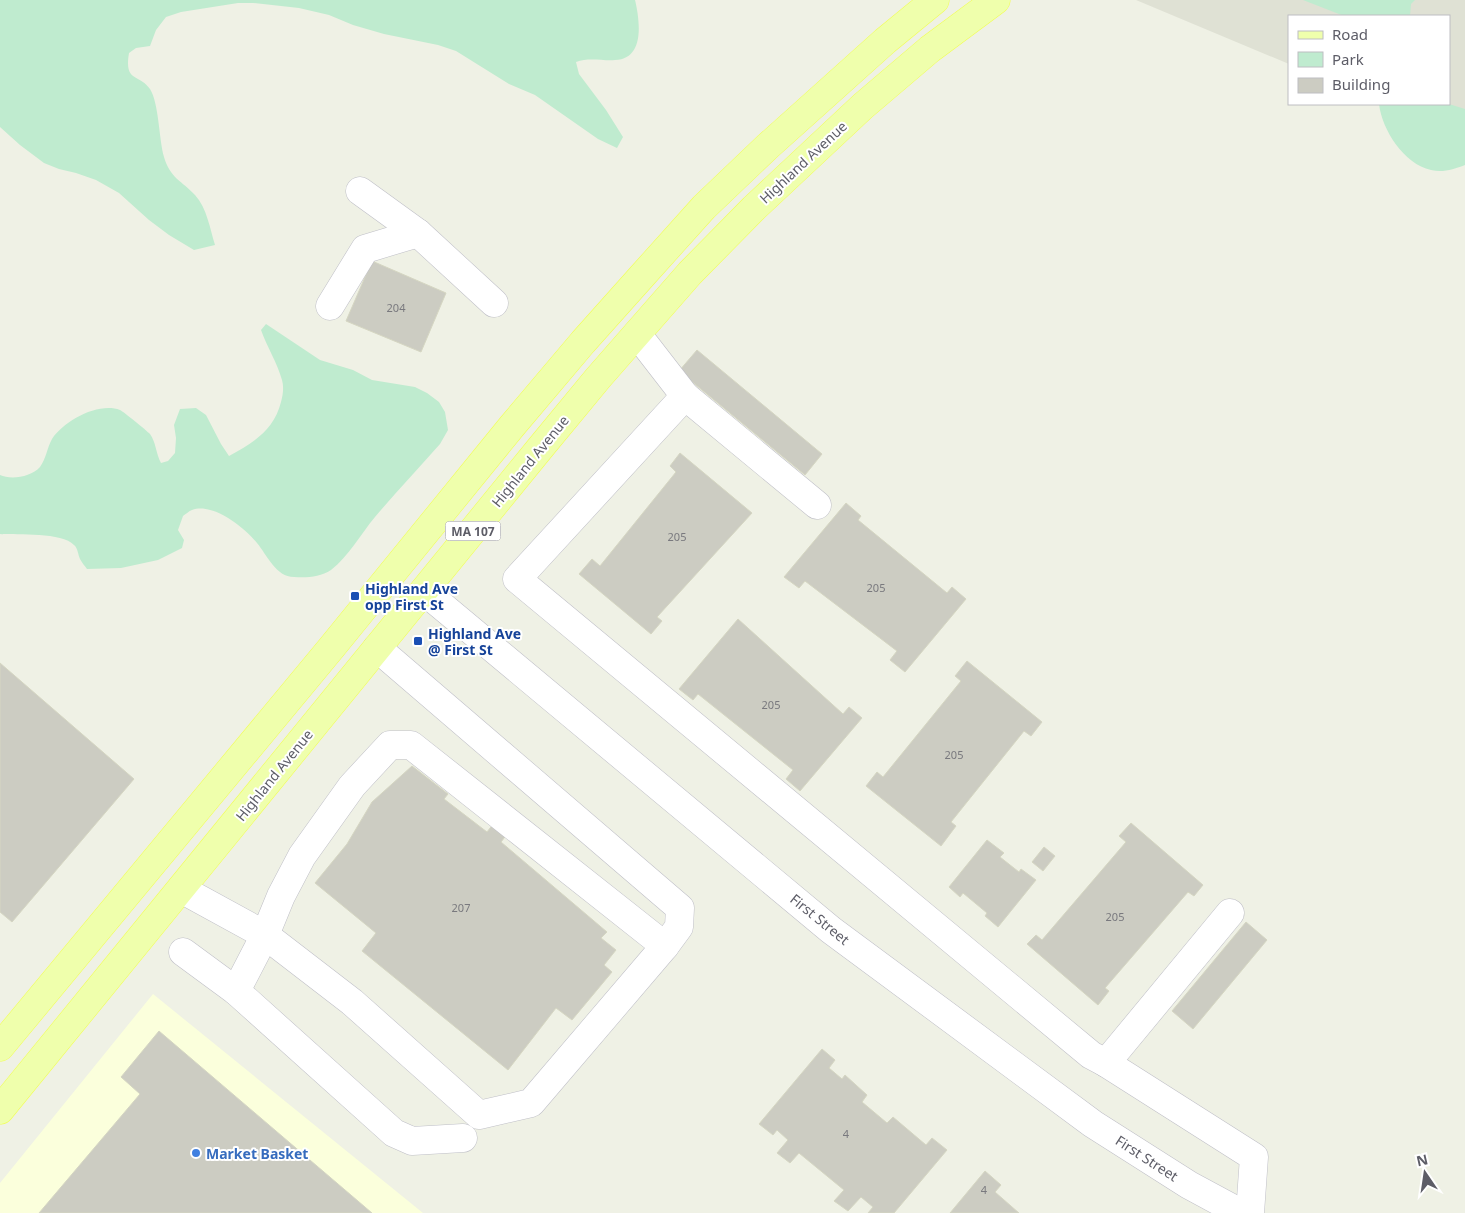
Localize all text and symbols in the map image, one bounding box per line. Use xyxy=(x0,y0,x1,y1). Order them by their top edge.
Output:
legend xyxy=(1288,15,1450,105)
text: Road xyxy=(1332,24,1368,44)
text: Park xyxy=(1332,49,1364,69)
text: Building xyxy=(1332,74,1390,94)
street label: Highland Avenue xyxy=(755,117,851,207)
house number: 204 xyxy=(387,300,406,315)
street label: Highland Avenue xyxy=(487,411,573,511)
road number: MA 107 xyxy=(446,522,500,540)
house number: 205 xyxy=(668,529,686,544)
place label: Highland Ave opp First St xyxy=(365,579,458,614)
house number: 205 xyxy=(867,580,885,595)
marker: Highland Ave opp First St xyxy=(349,590,361,602)
place label: Highland Ave @ First St xyxy=(428,624,521,659)
marker: Highland Ave @ First St xyxy=(412,635,424,647)
house number: 205 xyxy=(762,697,780,712)
street label: Highland Avenue xyxy=(231,725,317,825)
house number: 205 xyxy=(945,747,963,762)
street label: First Street xyxy=(786,889,854,949)
house number: 207 xyxy=(452,900,470,915)
house number: 205 xyxy=(1106,909,1124,924)
house number: 4 xyxy=(843,1126,850,1141)
street label: First Street xyxy=(1112,1131,1182,1185)
place label: Market Basket xyxy=(206,1144,308,1163)
marker: Market Basket xyxy=(190,1147,202,1159)
north arrow xyxy=(1400,1148,1450,1198)
text: N xyxy=(1414,1149,1430,1170)
house number: 4 xyxy=(981,1182,988,1197)

